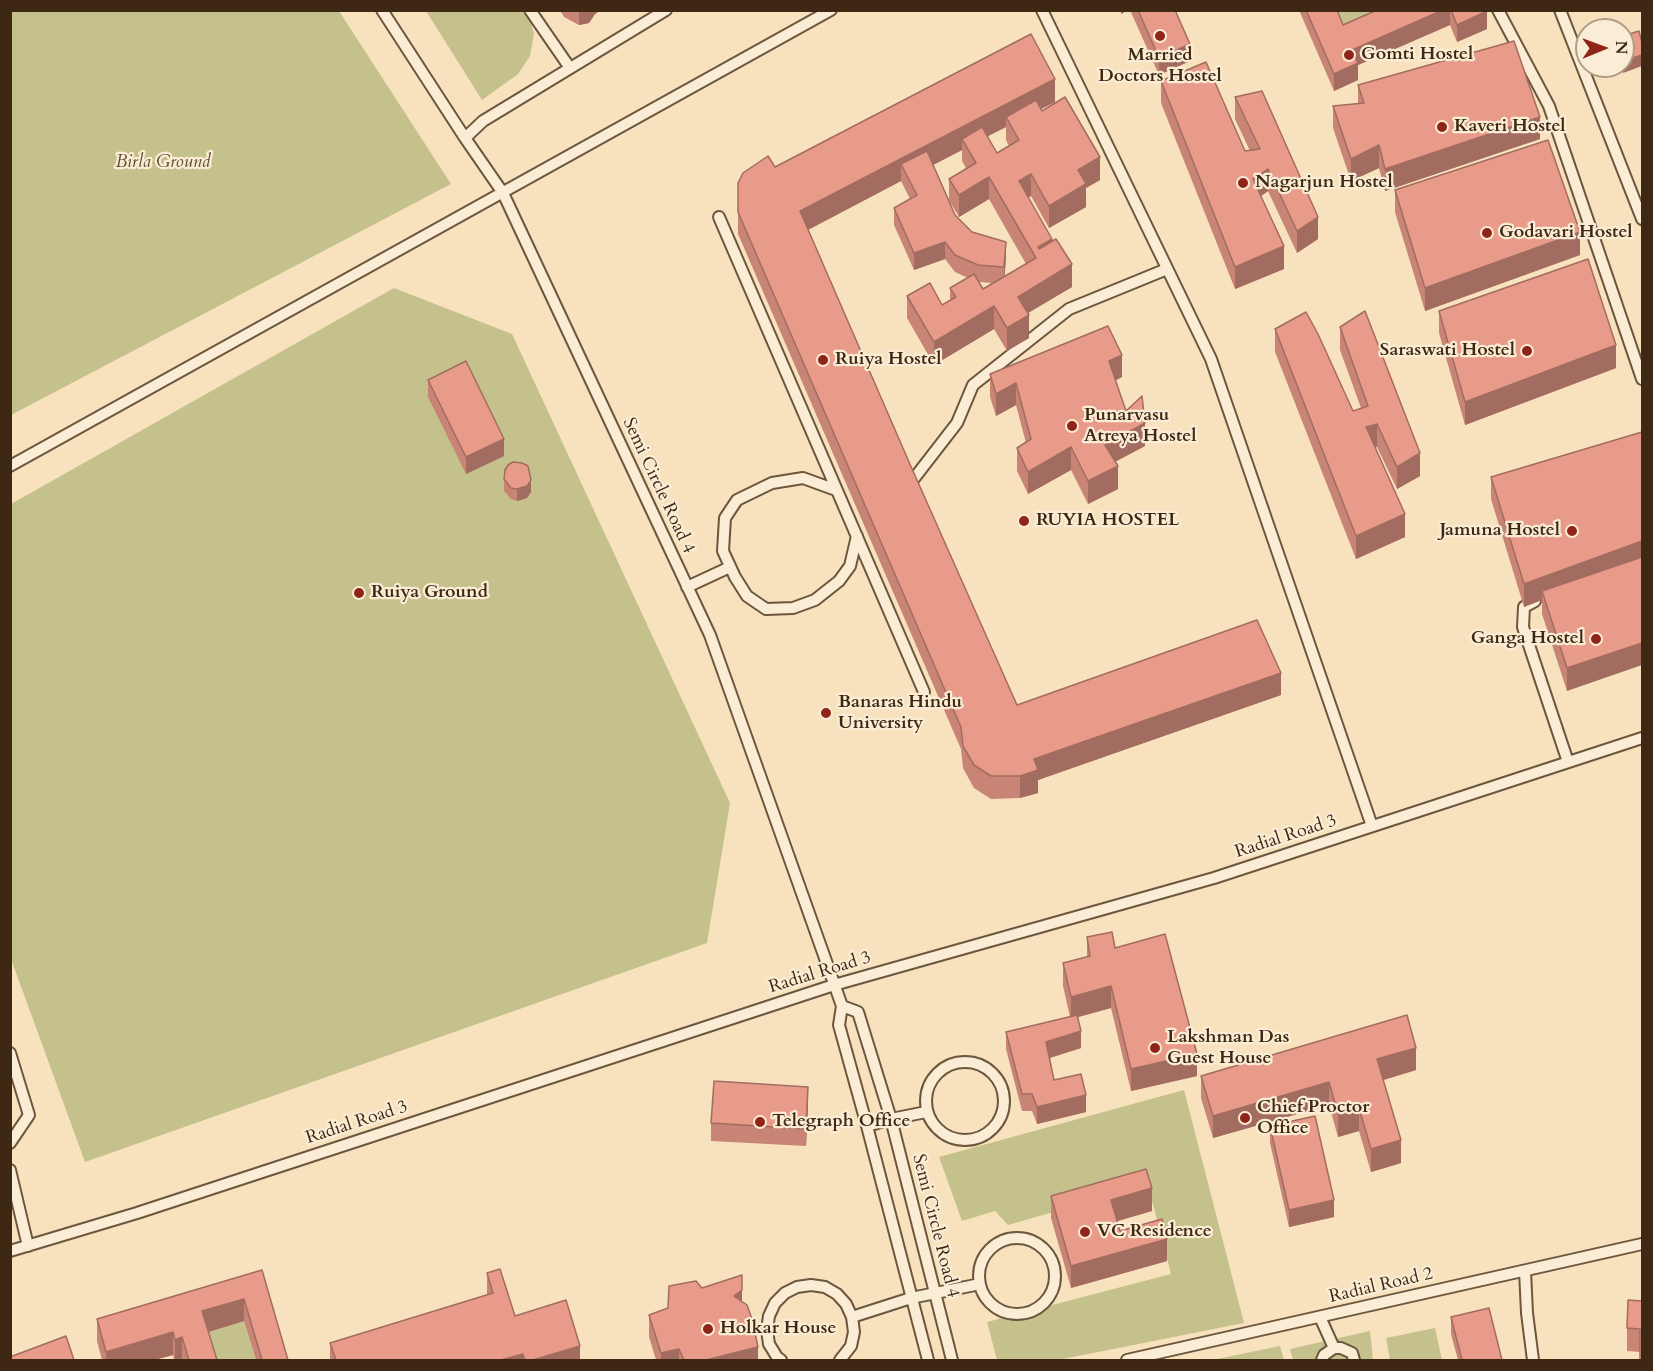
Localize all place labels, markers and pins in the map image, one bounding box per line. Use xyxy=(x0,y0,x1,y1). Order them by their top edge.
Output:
marker: Married Doctors Hostel xyxy=(1153,29,1167,43)
place label: Gomti Hostel xyxy=(1361,44,1473,66)
place label: Married Doctors Hostel xyxy=(1098,45,1222,88)
marker: Gomti Hostel xyxy=(1342,48,1356,62)
place label: Kaveri Hostel xyxy=(1454,116,1566,138)
marker: Kaveri Hostel xyxy=(1435,120,1449,134)
place label: Nagarjun Hostel xyxy=(1255,172,1393,194)
marker: Nagarjun Hostel xyxy=(1236,176,1250,190)
place label: Godavari Hostel xyxy=(1499,222,1633,244)
marker: Godavari Hostel xyxy=(1480,226,1494,240)
place label: Saraswati Hostel xyxy=(1380,340,1515,362)
marker: Saraswati Hostel xyxy=(1520,344,1534,358)
place label: Ruiya Hostel xyxy=(835,349,942,371)
marker: Ruiya Hostel xyxy=(816,353,830,367)
place label: Punarvasu Atreya Hostel xyxy=(1084,405,1196,448)
marker: Punarvasu Atreya Hostel xyxy=(1065,419,1079,433)
place label: RUYIA HOSTEL xyxy=(1036,510,1179,532)
marker: RUYIA HOSTEL xyxy=(1017,514,1031,528)
place label: Jamuna Hostel xyxy=(1439,520,1560,542)
marker: Jamuna Hostel xyxy=(1565,524,1579,538)
place label: Ruiya Ground xyxy=(371,582,488,604)
marker: Ruiya Ground xyxy=(352,586,366,600)
place label: Ganga Hostel xyxy=(1471,628,1584,650)
marker: Ganga Hostel xyxy=(1589,632,1603,646)
place label: Banaras Hindu University xyxy=(838,692,962,734)
marker: Banaras Hindu University xyxy=(819,706,833,720)
place label: Lakshman Das Guest House xyxy=(1167,1027,1289,1070)
marker: Lakshman Das Guest House xyxy=(1148,1041,1162,1055)
place label: Chief Proctor Office xyxy=(1257,1097,1369,1140)
place label: Telegraph Office xyxy=(772,1111,910,1133)
marker: Chief Proctor Office xyxy=(1238,1111,1252,1125)
marker: Telegraph Office xyxy=(753,1115,767,1129)
place label: VC Residence xyxy=(1097,1221,1212,1243)
marker: VC Residence xyxy=(1078,1225,1092,1239)
place label: Holkar House xyxy=(720,1318,836,1340)
marker: Holkar House xyxy=(701,1322,715,1336)

